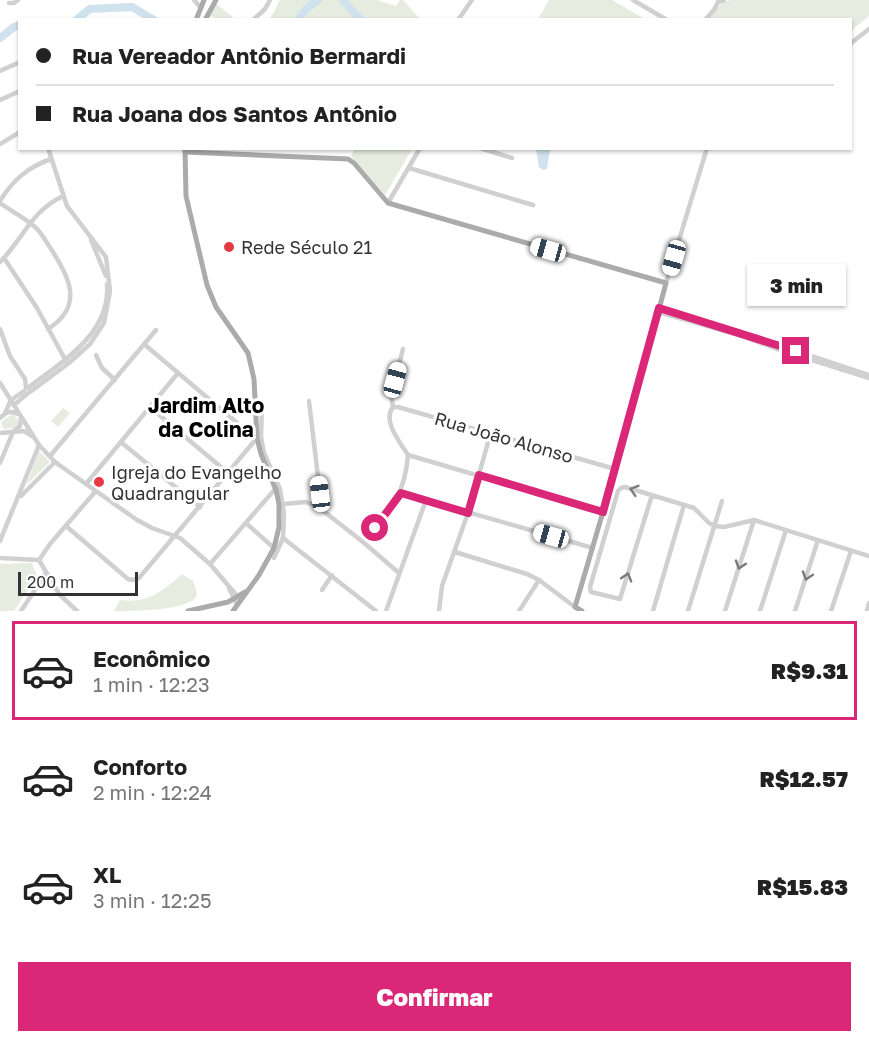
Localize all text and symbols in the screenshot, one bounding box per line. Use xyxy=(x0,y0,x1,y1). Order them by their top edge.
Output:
text: Rua Vereador Antônio Bermardi xyxy=(72,42,406,69)
text: Rua Joana dos Santos Antônio xyxy=(72,100,397,127)
place label: Rede Século 21 xyxy=(241,236,372,258)
car xyxy=(528,236,568,264)
car xyxy=(660,238,688,278)
marker: Rede Século 21 xyxy=(222,240,236,254)
callout: 3 min xyxy=(746,264,846,306)
text: 3 min xyxy=(770,273,823,297)
route end xyxy=(782,337,809,364)
car xyxy=(382,360,408,400)
district label: Jardim Alto da Colina xyxy=(148,392,264,442)
street label: Rua João Alonso xyxy=(432,407,576,467)
place label: Igreja do Evangelho Quadrangular xyxy=(111,461,282,504)
marker: Igreja do Evangelho Quadrangular xyxy=(92,475,106,489)
car xyxy=(309,475,331,513)
one-way arrow xyxy=(629,485,640,497)
route start xyxy=(361,514,388,541)
car xyxy=(531,522,571,550)
one-way arrow xyxy=(735,559,747,570)
scale bar xyxy=(18,569,138,596)
one-way arrow xyxy=(802,570,814,581)
text: 200 m xyxy=(27,572,74,592)
one-way arrow xyxy=(620,572,632,583)
icon: car xyxy=(21,644,75,698)
text: Econômico xyxy=(93,645,210,672)
text: R$9.31 xyxy=(771,657,848,684)
text: 1 min · 12:23 xyxy=(93,672,210,696)
icon: car xyxy=(21,752,75,806)
text: Conforto xyxy=(93,753,187,780)
text: R$12.57 xyxy=(759,765,848,792)
text: 2 min · 12:24 xyxy=(93,780,212,804)
icon: car xyxy=(21,860,75,914)
text: XL xyxy=(93,861,121,888)
text: R$15.83 xyxy=(757,873,848,900)
text: 3 min · 12:25 xyxy=(93,888,212,912)
button: Confirmar xyxy=(18,962,851,1031)

